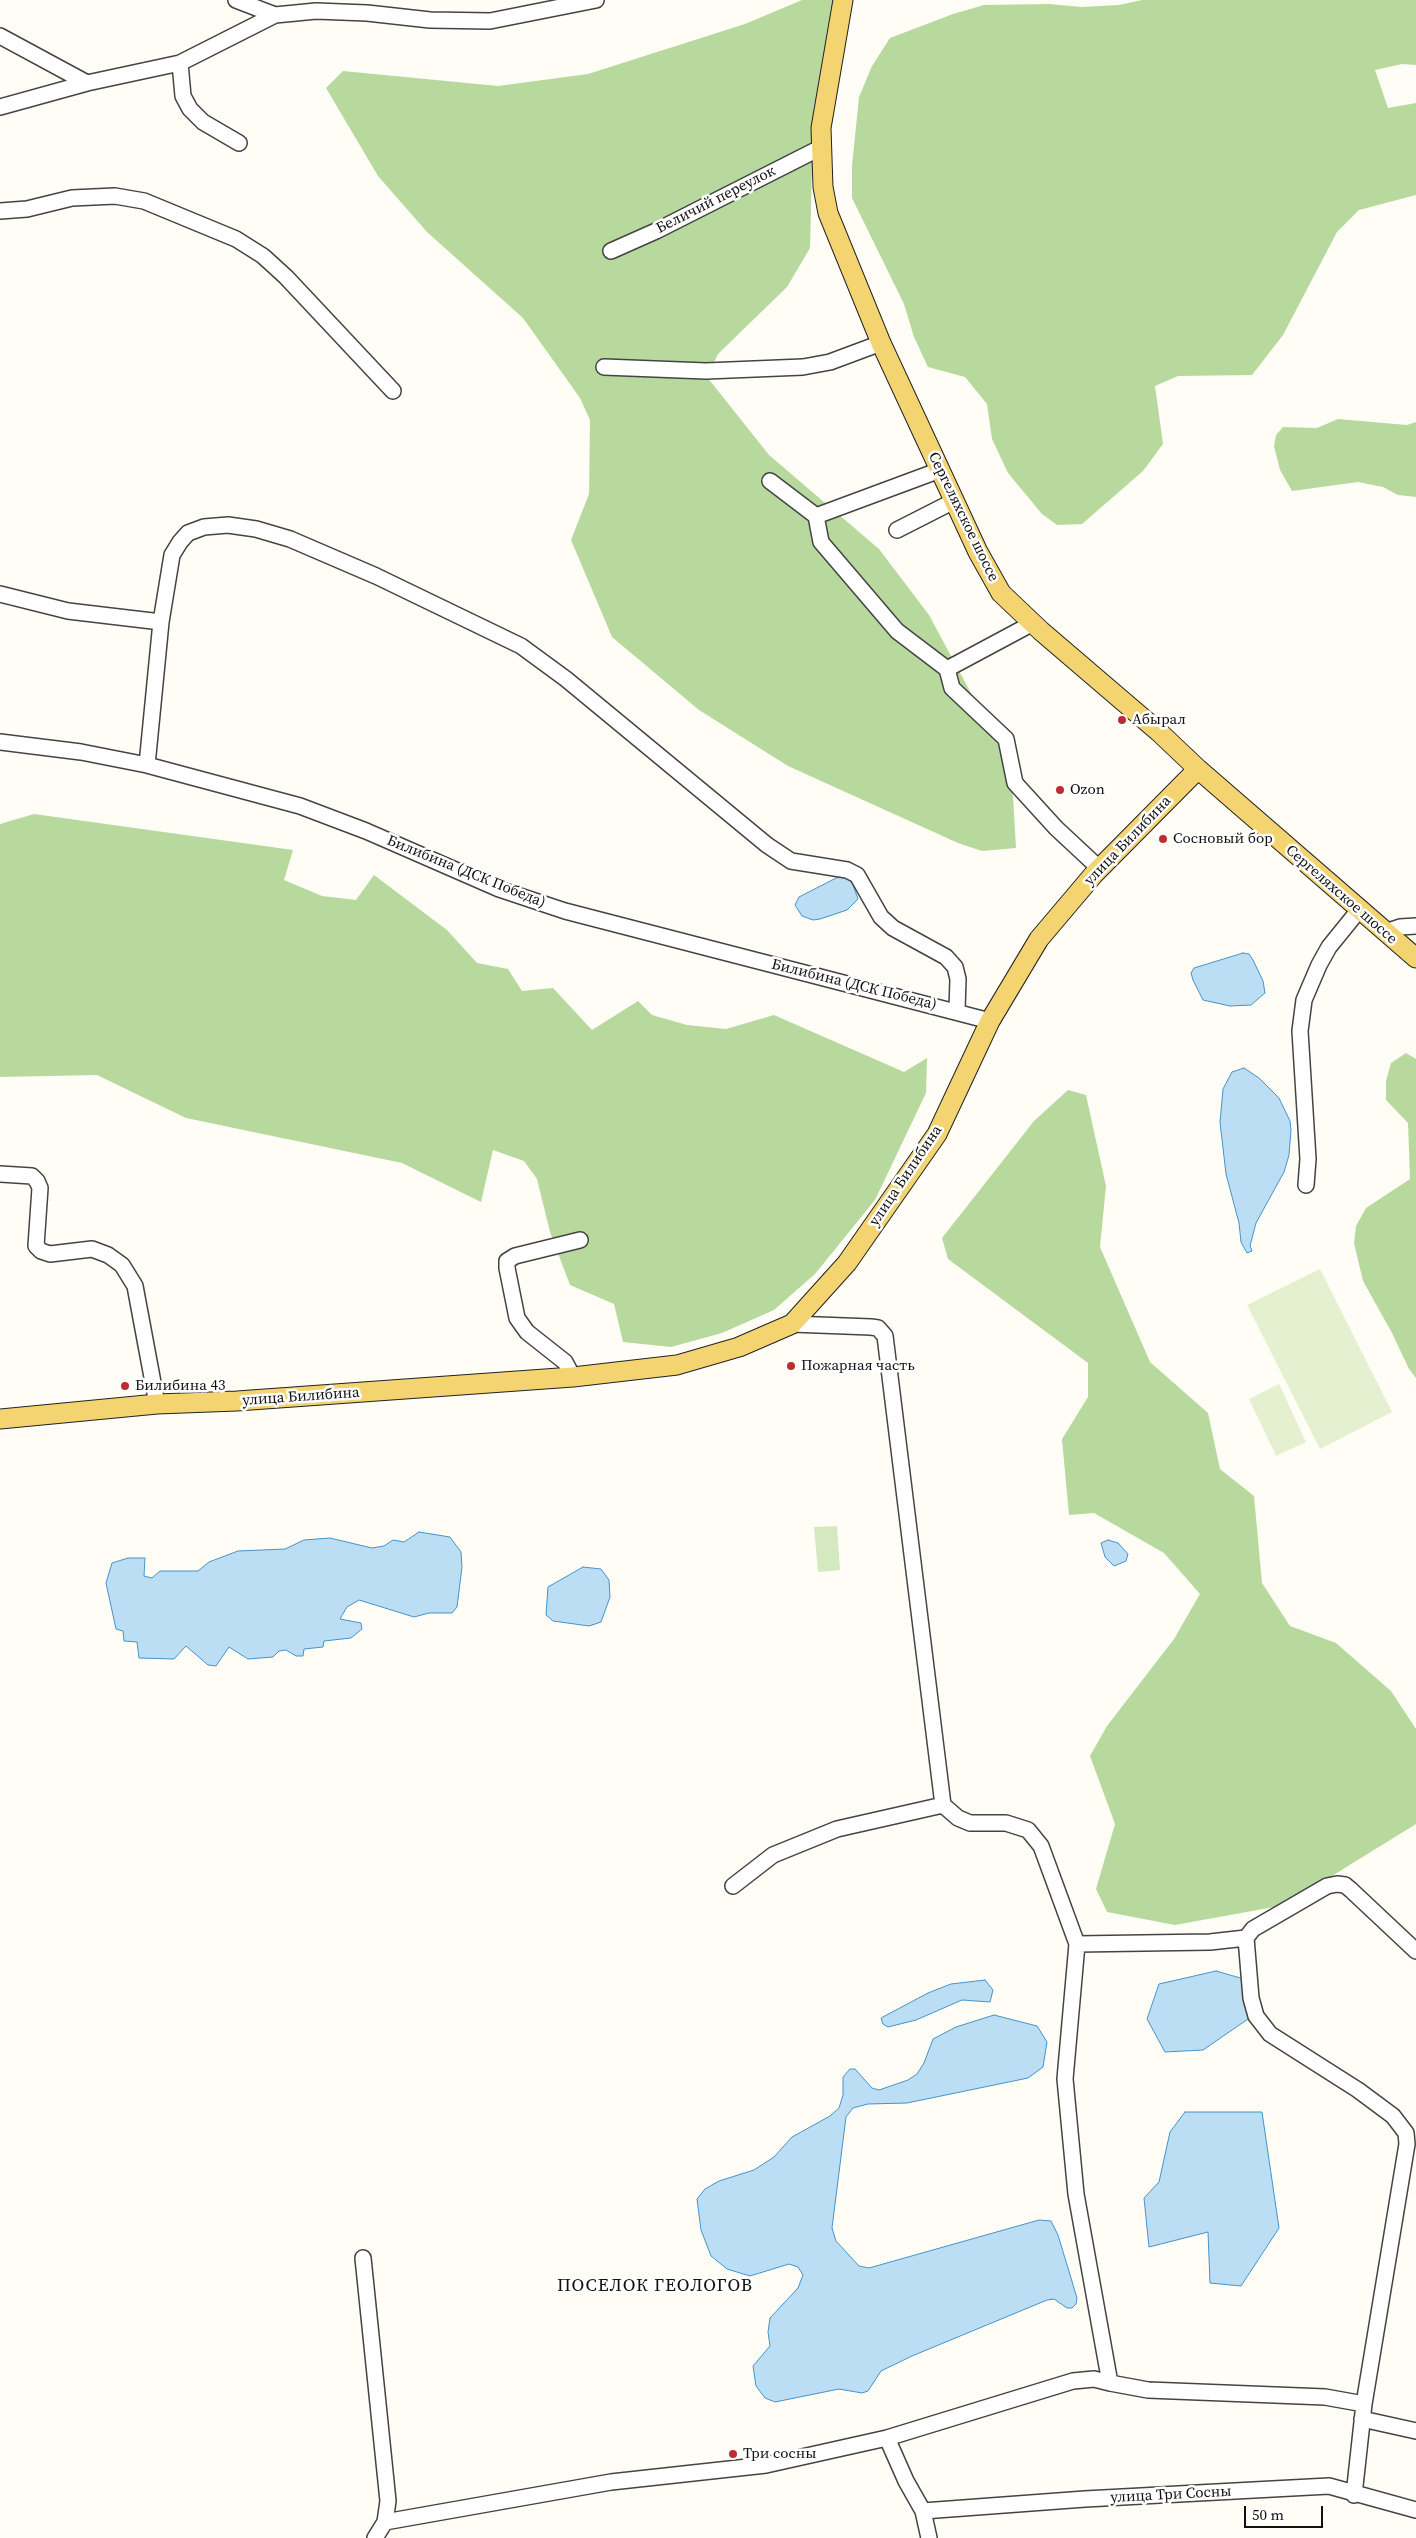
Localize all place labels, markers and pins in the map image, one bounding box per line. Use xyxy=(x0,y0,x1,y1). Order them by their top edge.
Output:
place label: Абырал xyxy=(1132,711,1186,729)
marker: Абырал xyxy=(1116,714,1128,726)
place label: Ozon xyxy=(1070,781,1105,799)
marker: Ozon xyxy=(1054,784,1066,796)
place label: Сосновый бор xyxy=(1173,830,1273,848)
marker: Сосновый бор xyxy=(1157,833,1169,845)
place label: Пожарная часть xyxy=(801,1357,915,1375)
marker: Пожарная часть xyxy=(785,1360,797,1372)
place label: Билибина 43 xyxy=(135,1377,225,1395)
marker: Билибина 43 xyxy=(119,1380,131,1392)
place label: Три сосны xyxy=(743,2445,817,2463)
marker: Три сосны xyxy=(727,2448,739,2460)

